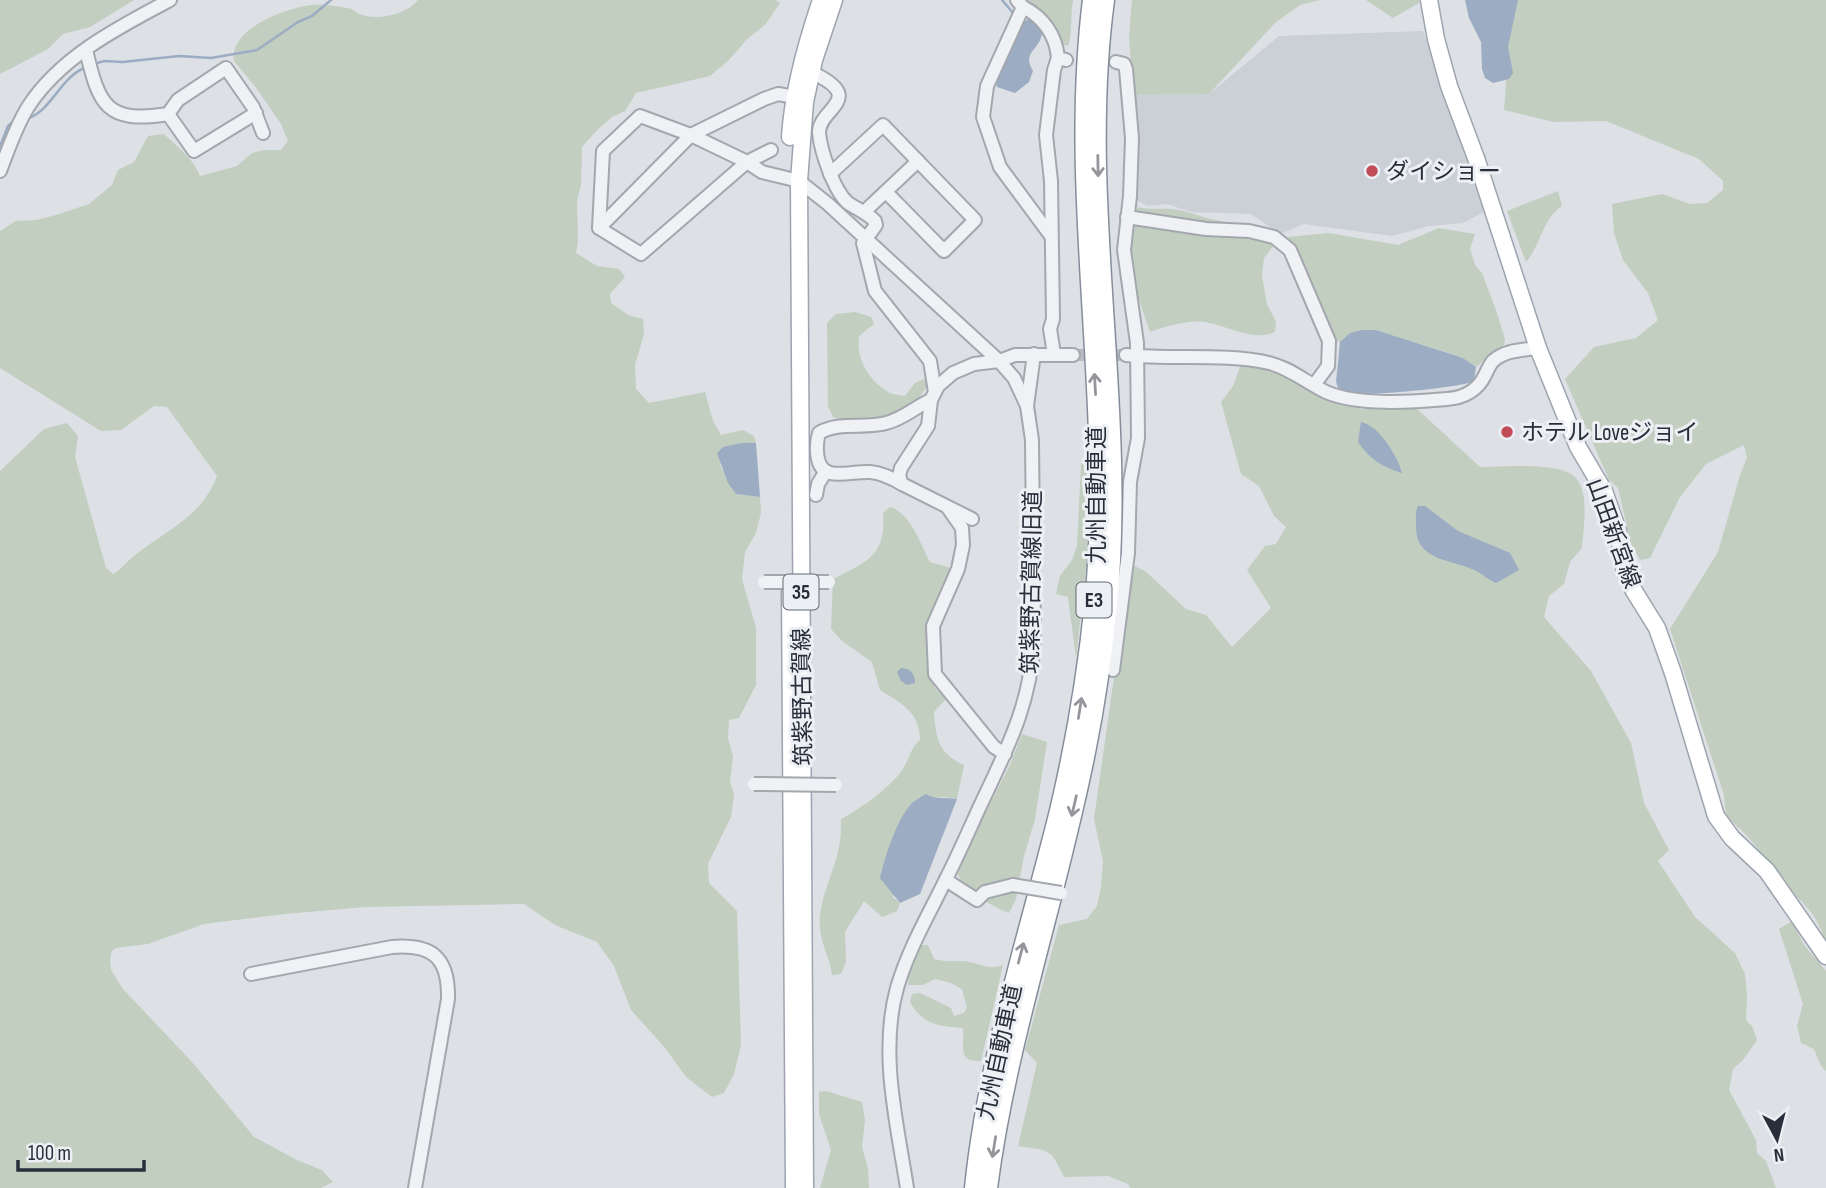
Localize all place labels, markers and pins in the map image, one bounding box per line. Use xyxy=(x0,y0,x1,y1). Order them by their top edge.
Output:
place label: ダイショー xyxy=(1386,158,1501,186)
marker: ダイショー xyxy=(1364,163,1380,179)
place label: ホテル Loveジョイ xyxy=(1521,419,1698,447)
marker: ホテル Loveジョイ xyxy=(1499,424,1515,440)

